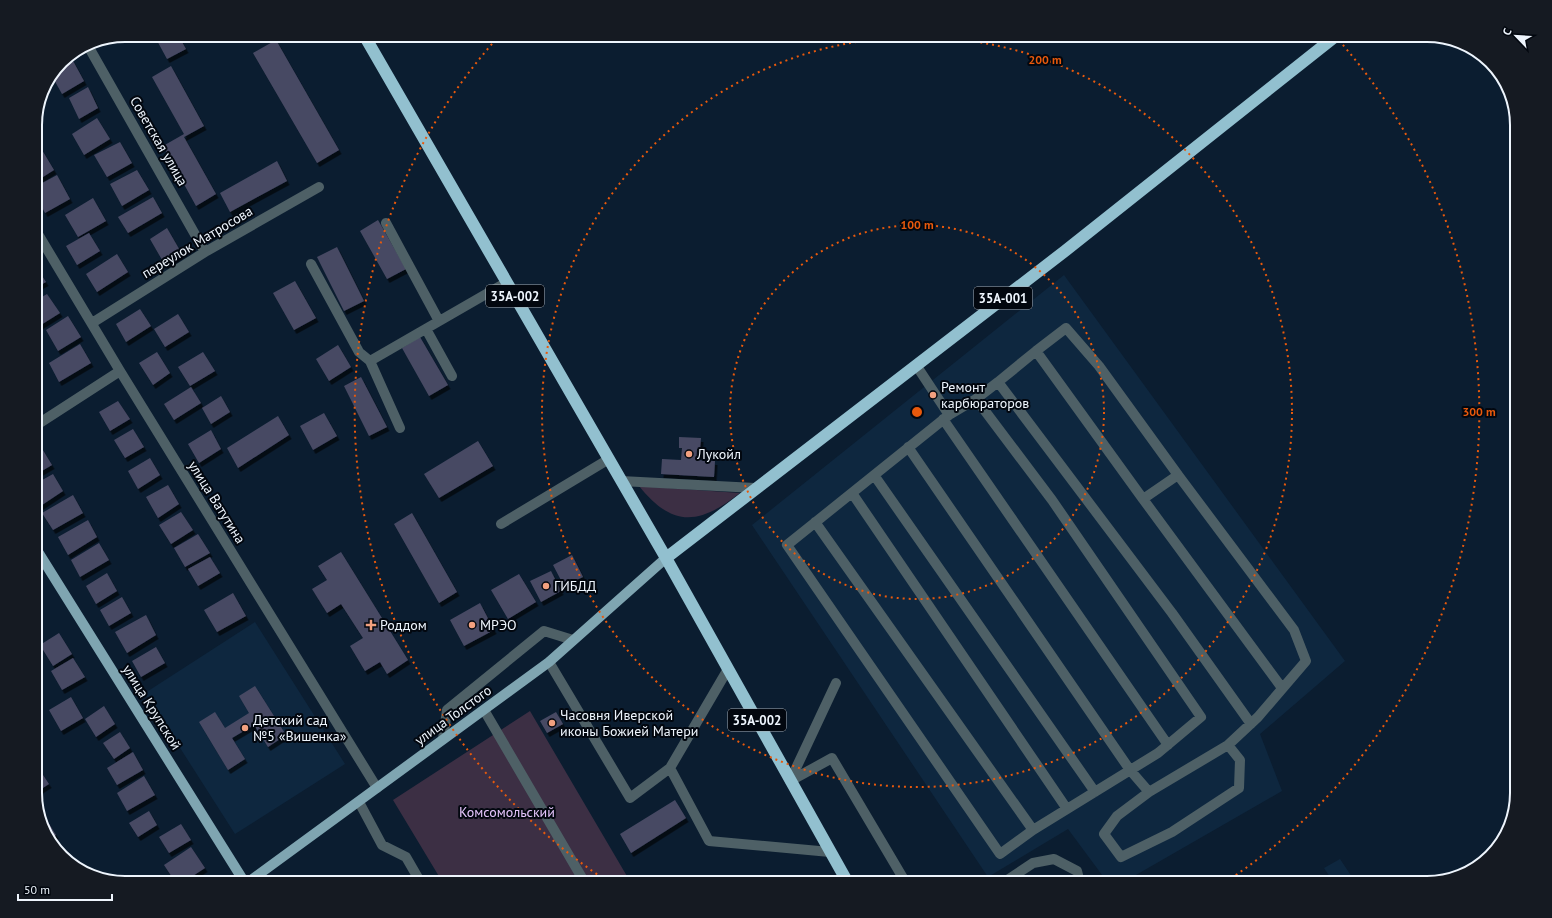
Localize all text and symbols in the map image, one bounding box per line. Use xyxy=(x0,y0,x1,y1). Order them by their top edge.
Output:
north arrow xyxy=(1496,16,1536,56)
text: С xyxy=(1499,26,1515,38)
text: 200 m xyxy=(1028,52,1062,67)
street label: Советская улица xyxy=(126,93,192,189)
street label: переулок Матросова xyxy=(138,202,256,282)
text: 100 m xyxy=(900,217,934,232)
road number: 35А-002 xyxy=(486,285,544,307)
road number: 35А-001 xyxy=(974,287,1032,309)
place label: Ремонт карбюраторов xyxy=(941,378,1029,412)
marker: Ремонт карбюраторов xyxy=(928,390,938,400)
text: 300 m xyxy=(1462,404,1496,419)
centre of rings xyxy=(910,405,924,419)
place label: Лукойл xyxy=(696,445,741,463)
marker: Лукойл xyxy=(684,449,694,459)
street label: улица Ватутина xyxy=(184,457,250,547)
place label: ГИБДД xyxy=(554,577,597,595)
marker: ГИБДД xyxy=(541,581,551,591)
place label: Роддом xyxy=(380,616,427,634)
place label: МРЭО xyxy=(480,616,517,634)
marker: Роддом xyxy=(365,619,377,631)
marker: МРЭО xyxy=(467,620,477,630)
street label: улица Крупской xyxy=(119,661,185,753)
street label: улица Толстого xyxy=(411,681,495,749)
place label: Часовня Иверской иконы Божией Матери xyxy=(560,706,698,740)
road number: 35А-002 xyxy=(728,709,786,731)
place label: Детский сад №5 «Вишенка» xyxy=(253,711,347,745)
marker: Часовня Иверской иконы Божией Матери xyxy=(547,718,557,728)
marker: Детский сад №5 «Вишенка» xyxy=(240,723,250,733)
park label: Комсомольский xyxy=(459,803,555,821)
scale bar xyxy=(18,876,112,902)
text: 50 m xyxy=(24,882,50,897)

